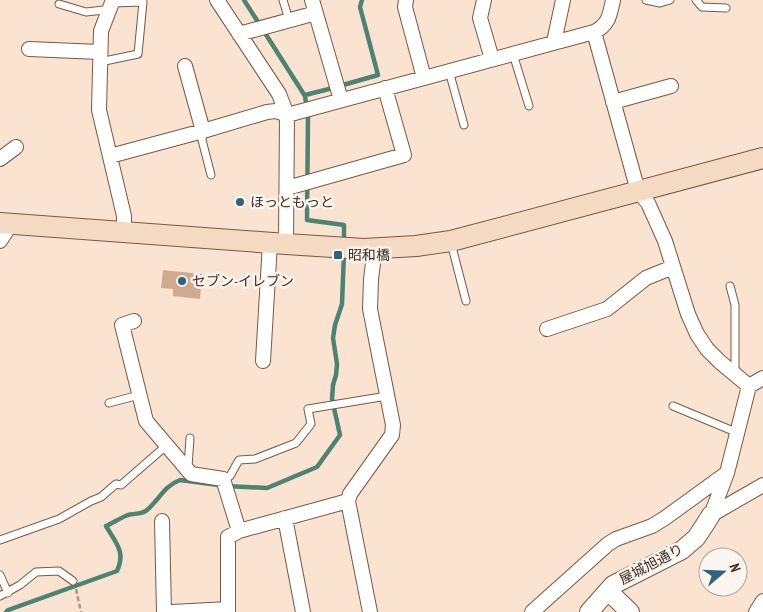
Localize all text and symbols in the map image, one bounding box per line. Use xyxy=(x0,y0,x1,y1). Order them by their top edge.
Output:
place label: ほっともっと xyxy=(250,193,334,211)
marker: ほっともっと xyxy=(234,196,246,208)
place label: 昭和橋 xyxy=(348,246,390,264)
marker: 昭和橋 xyxy=(332,249,344,261)
place label: セブン-イレブン xyxy=(192,272,294,290)
marker: セブン-イレブン xyxy=(176,275,188,287)
street label: 屋城旭通り xyxy=(616,540,686,588)
north arrow xyxy=(698,547,748,597)
text: N xyxy=(726,561,745,574)

